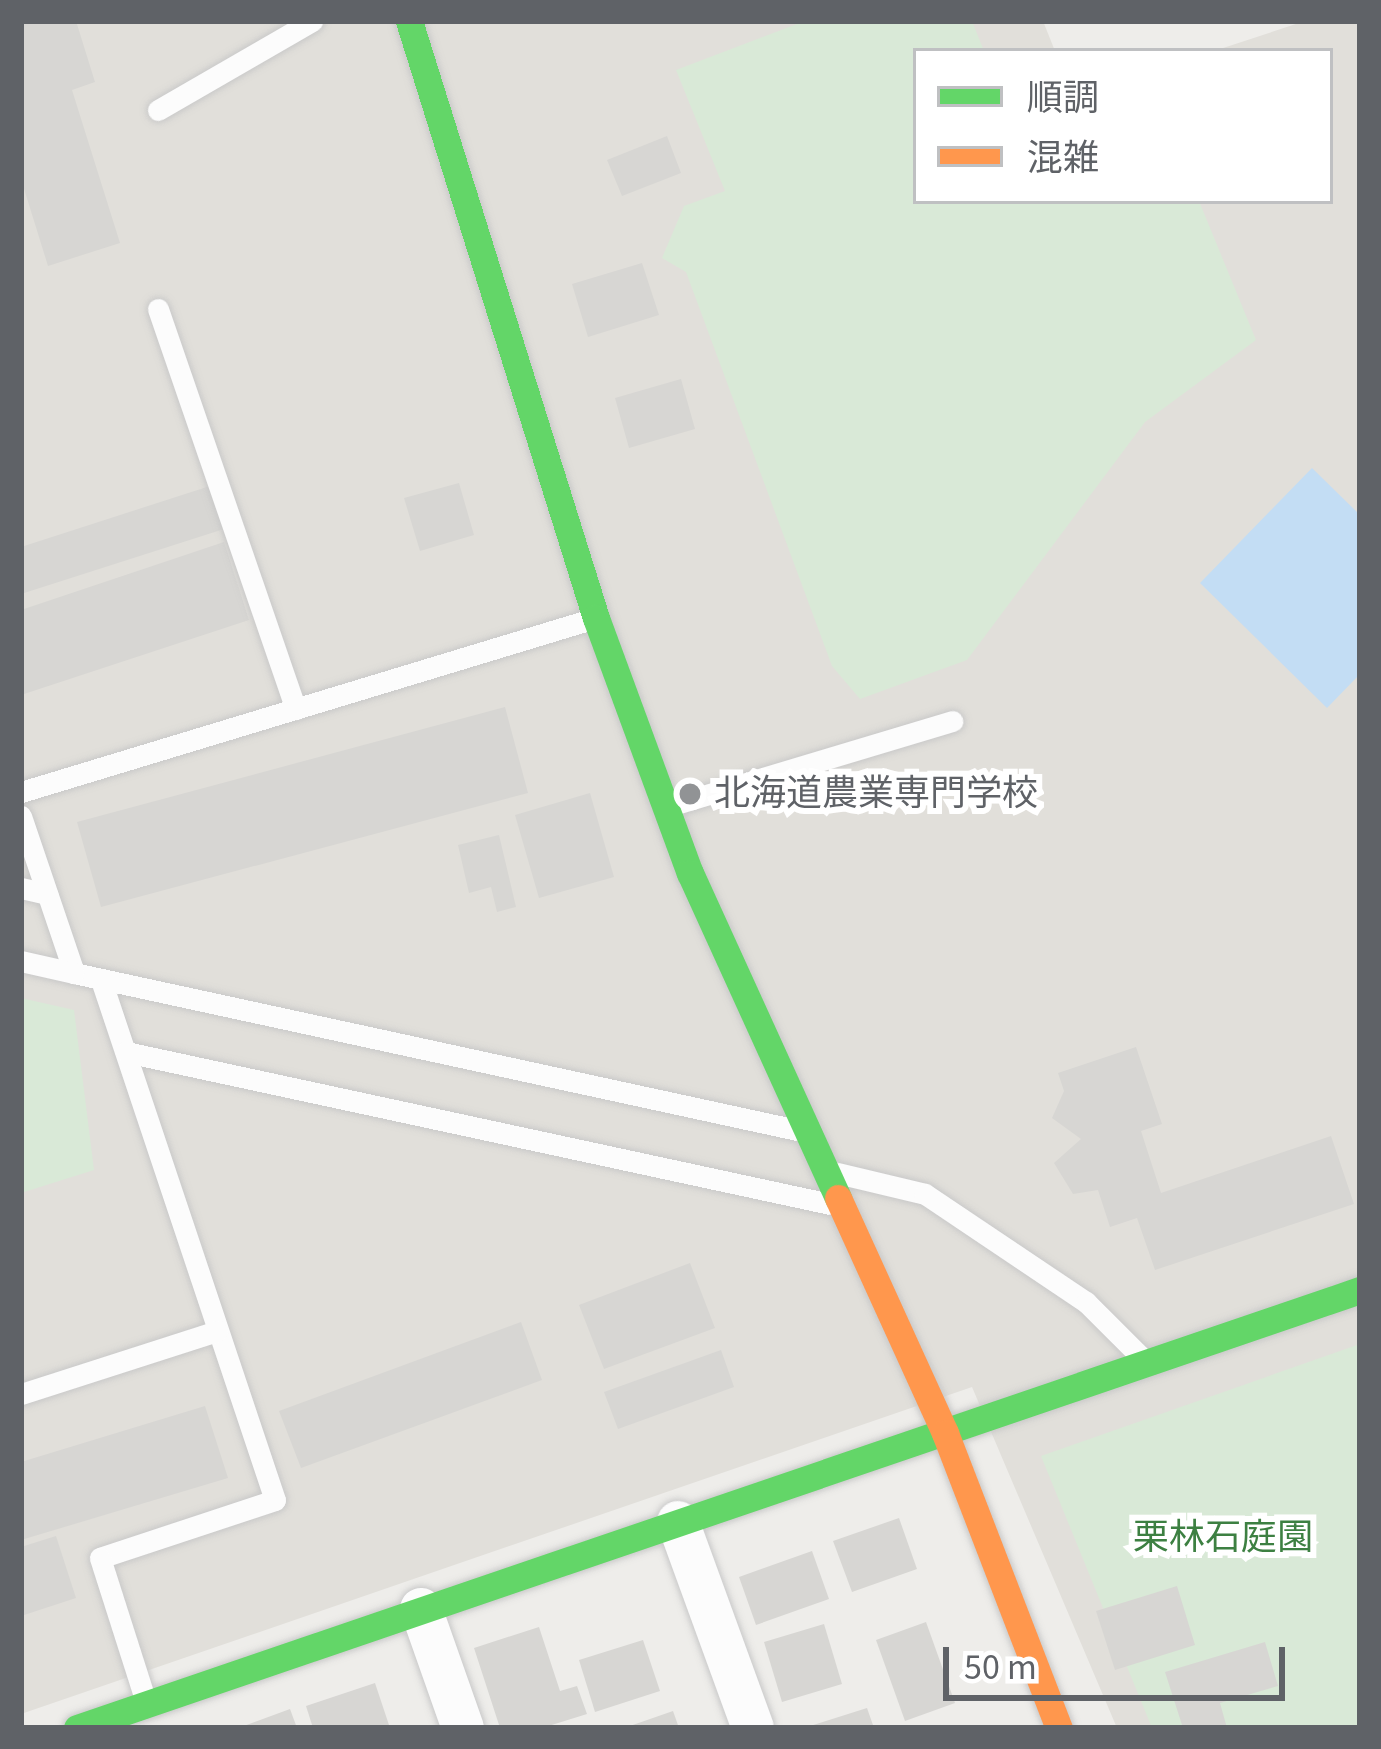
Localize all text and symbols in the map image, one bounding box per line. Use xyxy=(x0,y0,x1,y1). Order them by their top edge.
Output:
legend xyxy=(913,48,1333,204)
text: 順調 xyxy=(1027,73,1099,124)
text: 混雑 xyxy=(1027,133,1099,184)
place label: 北海道農業専門学校 xyxy=(714,772,1038,816)
marker: 北海道農業専門学校 xyxy=(677,781,703,807)
park label: 栗林石庭園 xyxy=(1133,1516,1313,1560)
scale bar xyxy=(949,1623,1291,1697)
text: 50 m xyxy=(964,1642,1037,1693)

